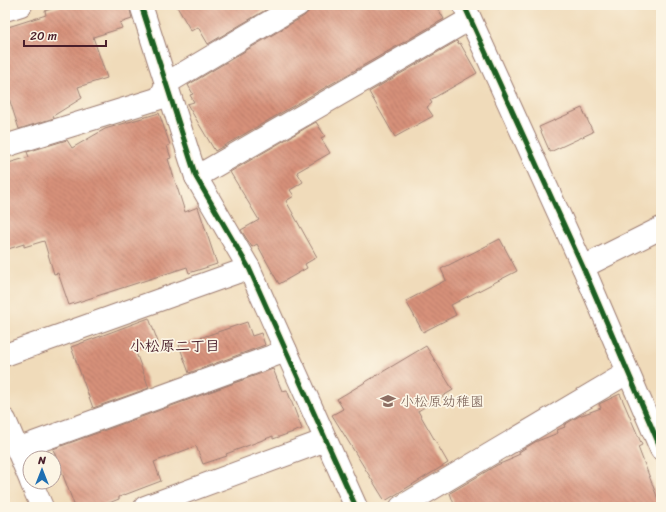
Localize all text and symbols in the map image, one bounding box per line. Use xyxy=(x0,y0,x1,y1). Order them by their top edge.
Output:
scale bar xyxy=(24,22,106,48)
text: 20 m xyxy=(30,25,57,47)
district label: 小松原二丁目 xyxy=(130,333,220,359)
place label: 小松原幼稚園 xyxy=(400,389,484,414)
school or university icon: 小松原幼稚園 xyxy=(379,392,397,410)
north arrow xyxy=(22,450,62,490)
text: N xyxy=(37,451,46,470)

